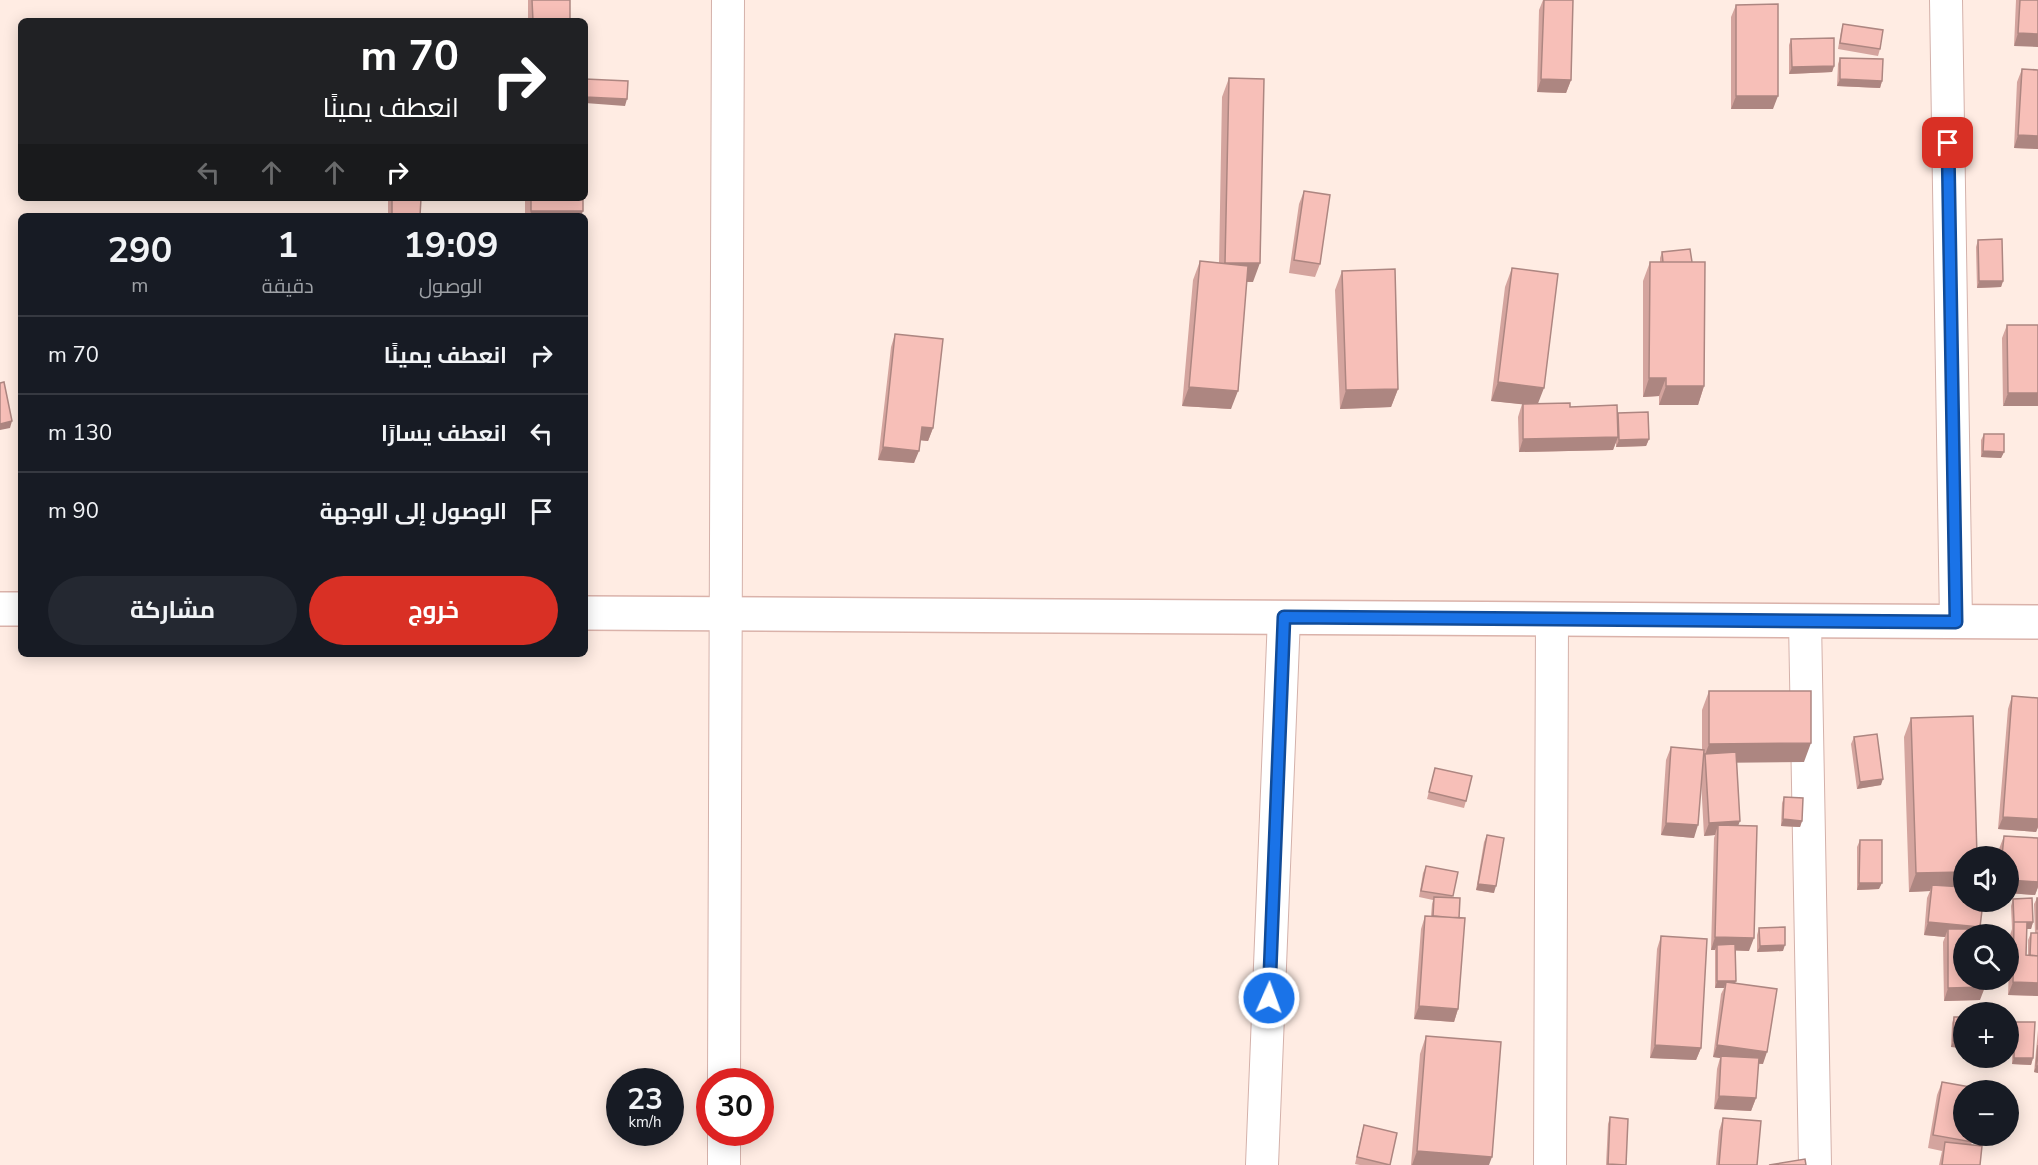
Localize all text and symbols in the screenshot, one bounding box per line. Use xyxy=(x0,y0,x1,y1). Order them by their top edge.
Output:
text: 70 m xyxy=(360,28,459,85)
icon: right xyxy=(480,42,558,120)
text: انعطف يمينًا xyxy=(322,90,459,127)
pin xyxy=(1922,117,1973,168)
icon: arrive xyxy=(1931,126,1964,159)
icon: left xyxy=(192,156,225,189)
icon: ahead xyxy=(255,156,288,189)
icon: ahead xyxy=(318,156,351,189)
icon: right xyxy=(381,156,414,189)
text: 1 xyxy=(277,221,299,270)
text: 19:09 xyxy=(403,221,499,270)
text: 290 xyxy=(107,226,172,275)
text: m xyxy=(131,272,148,299)
text: دقيقة xyxy=(262,273,314,300)
text: الوصول xyxy=(419,273,483,300)
icon: right xyxy=(525,339,558,372)
text: 70 m xyxy=(48,340,99,370)
text: انعطف يمينًا xyxy=(384,341,507,371)
icon: left xyxy=(525,417,558,450)
text: 130 m xyxy=(48,418,112,448)
text: انعطف يسارًا xyxy=(381,419,507,449)
icon: arrive xyxy=(525,495,558,528)
text: 90 m xyxy=(48,496,99,526)
text: الوصول إلى الوجهة xyxy=(320,497,507,527)
button: مشاركة xyxy=(48,576,297,645)
button: خروج xyxy=(309,576,558,645)
map controls xyxy=(1953,846,2019,1146)
button: sound xyxy=(1953,846,2019,912)
button: search xyxy=(1953,924,2019,990)
position arrow xyxy=(1237,966,1301,1030)
button: + xyxy=(1953,1002,2019,1068)
speed limit sign: 30 xyxy=(696,1068,774,1146)
text: 23 xyxy=(627,1079,663,1120)
button: − xyxy=(1953,1080,2019,1146)
text: km/h xyxy=(628,1112,662,1132)

